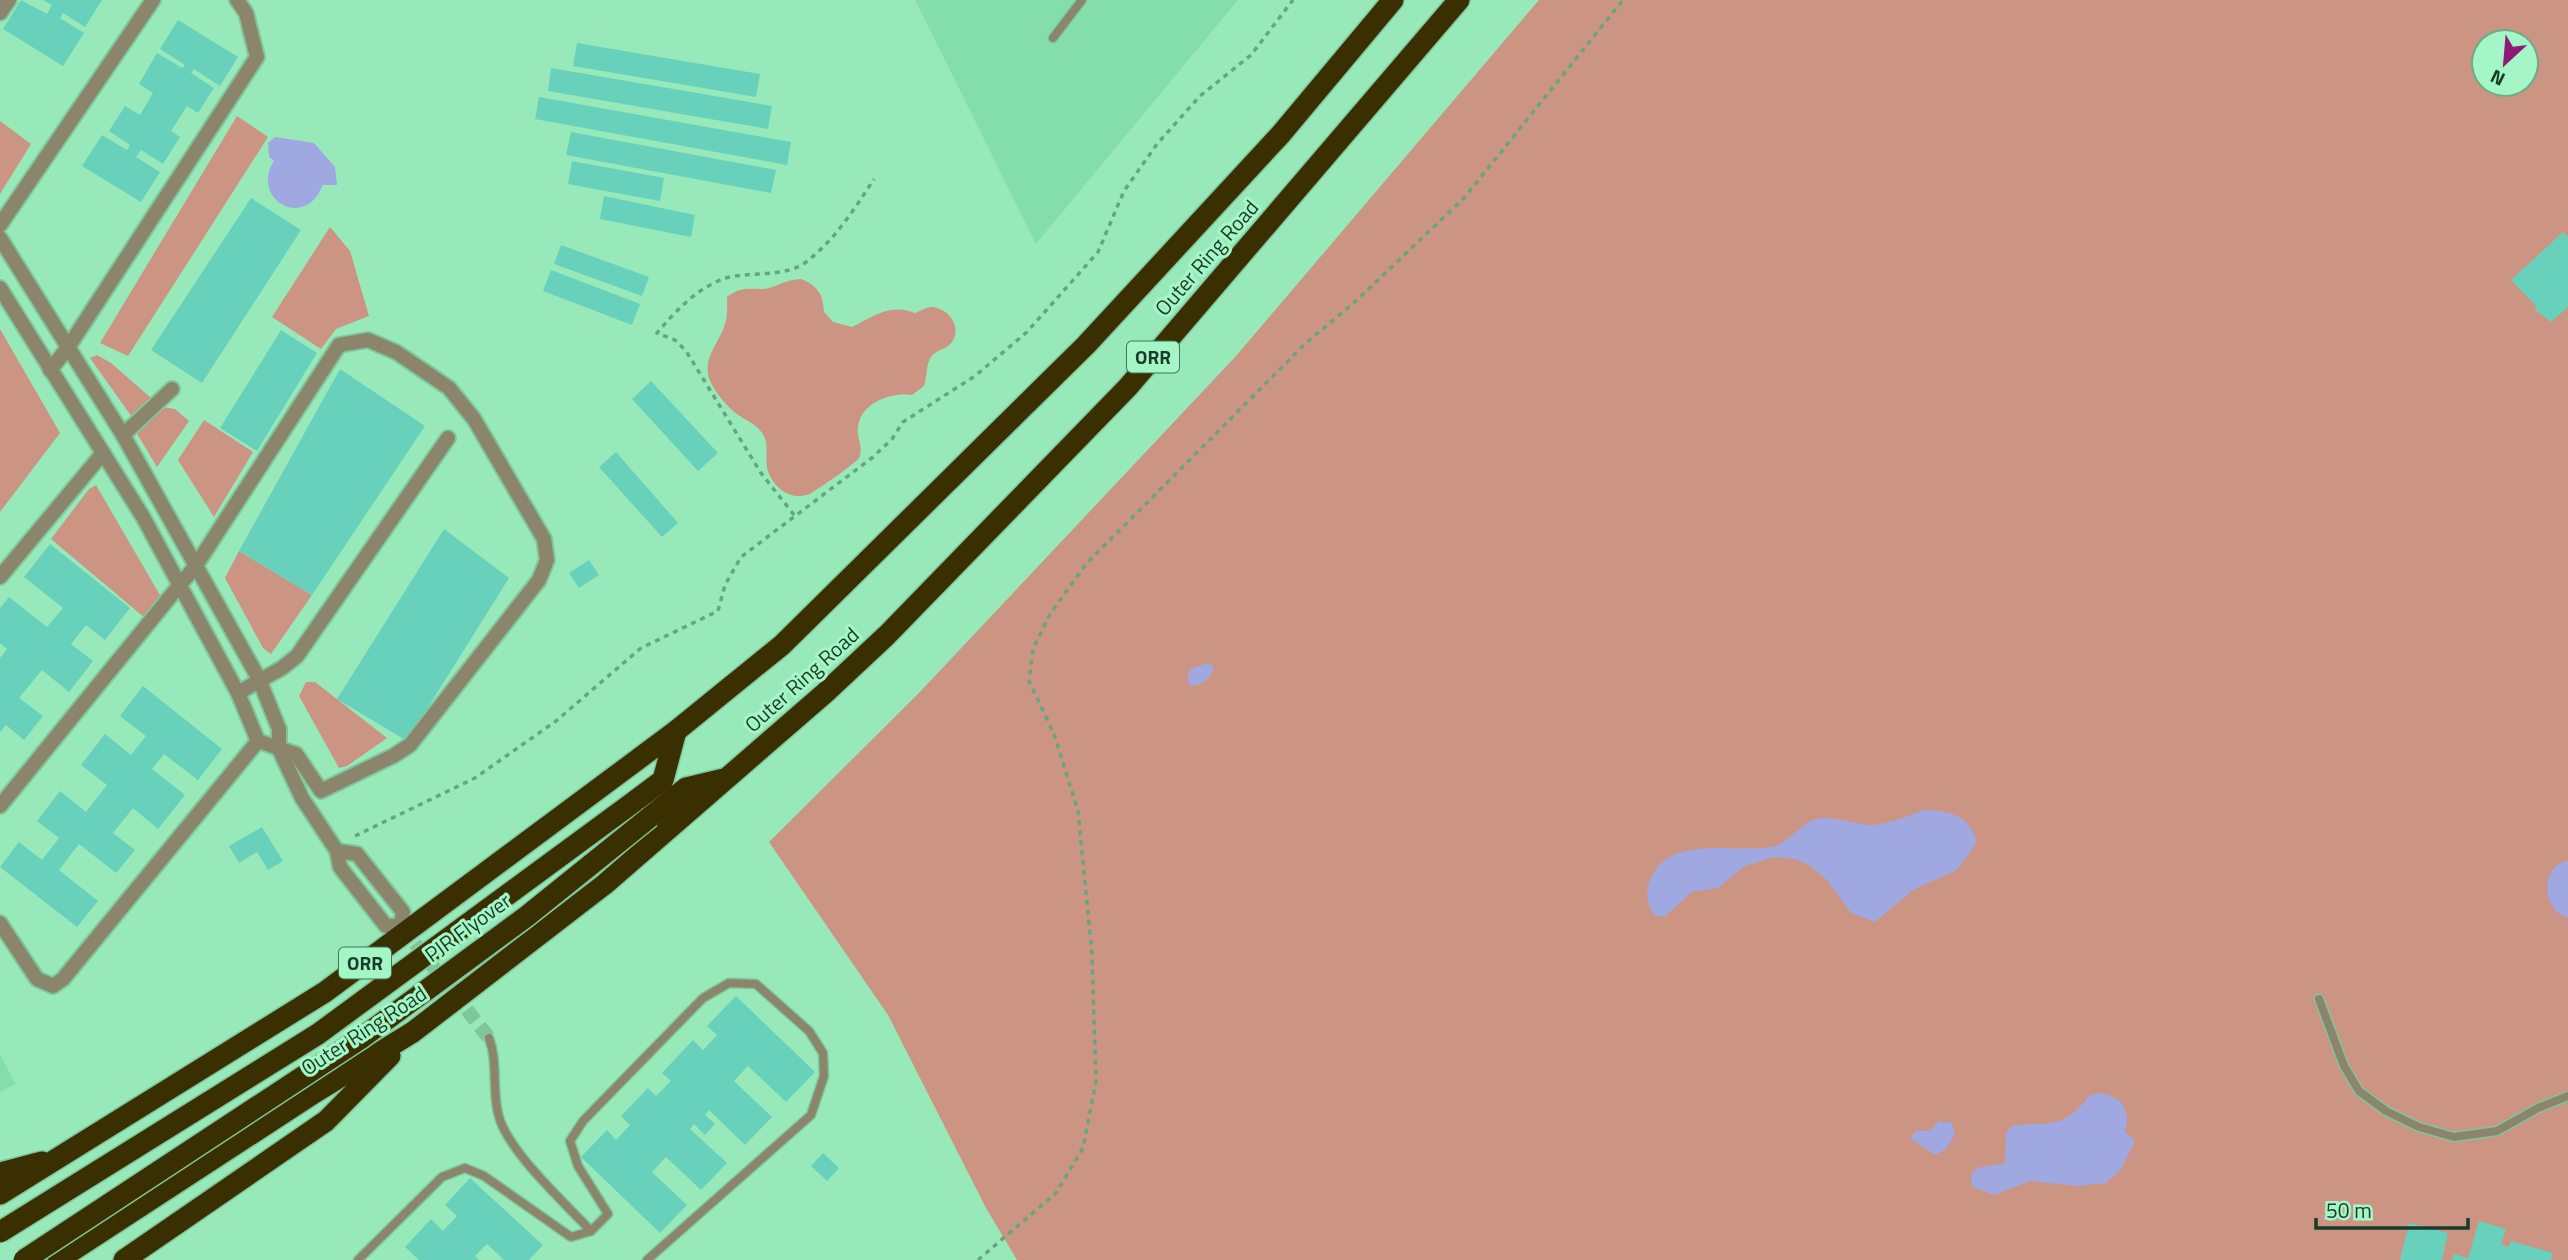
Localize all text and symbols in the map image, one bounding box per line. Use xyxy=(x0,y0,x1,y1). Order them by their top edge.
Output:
north arrow xyxy=(2470,28,2540,98)
text: N xyxy=(2485,63,2510,95)
street label: Outer Ring Road xyxy=(1147,192,1266,322)
road number: ORR xyxy=(1127,342,1179,372)
street label: Outer Ring Road xyxy=(737,619,866,740)
street label: PJR Flyover xyxy=(418,885,517,970)
road number: ORR xyxy=(339,948,391,979)
street label: Outer Ring Road xyxy=(294,977,433,1083)
scale bar xyxy=(2316,1186,2468,1230)
text: 50 m xyxy=(2326,1194,2372,1226)

